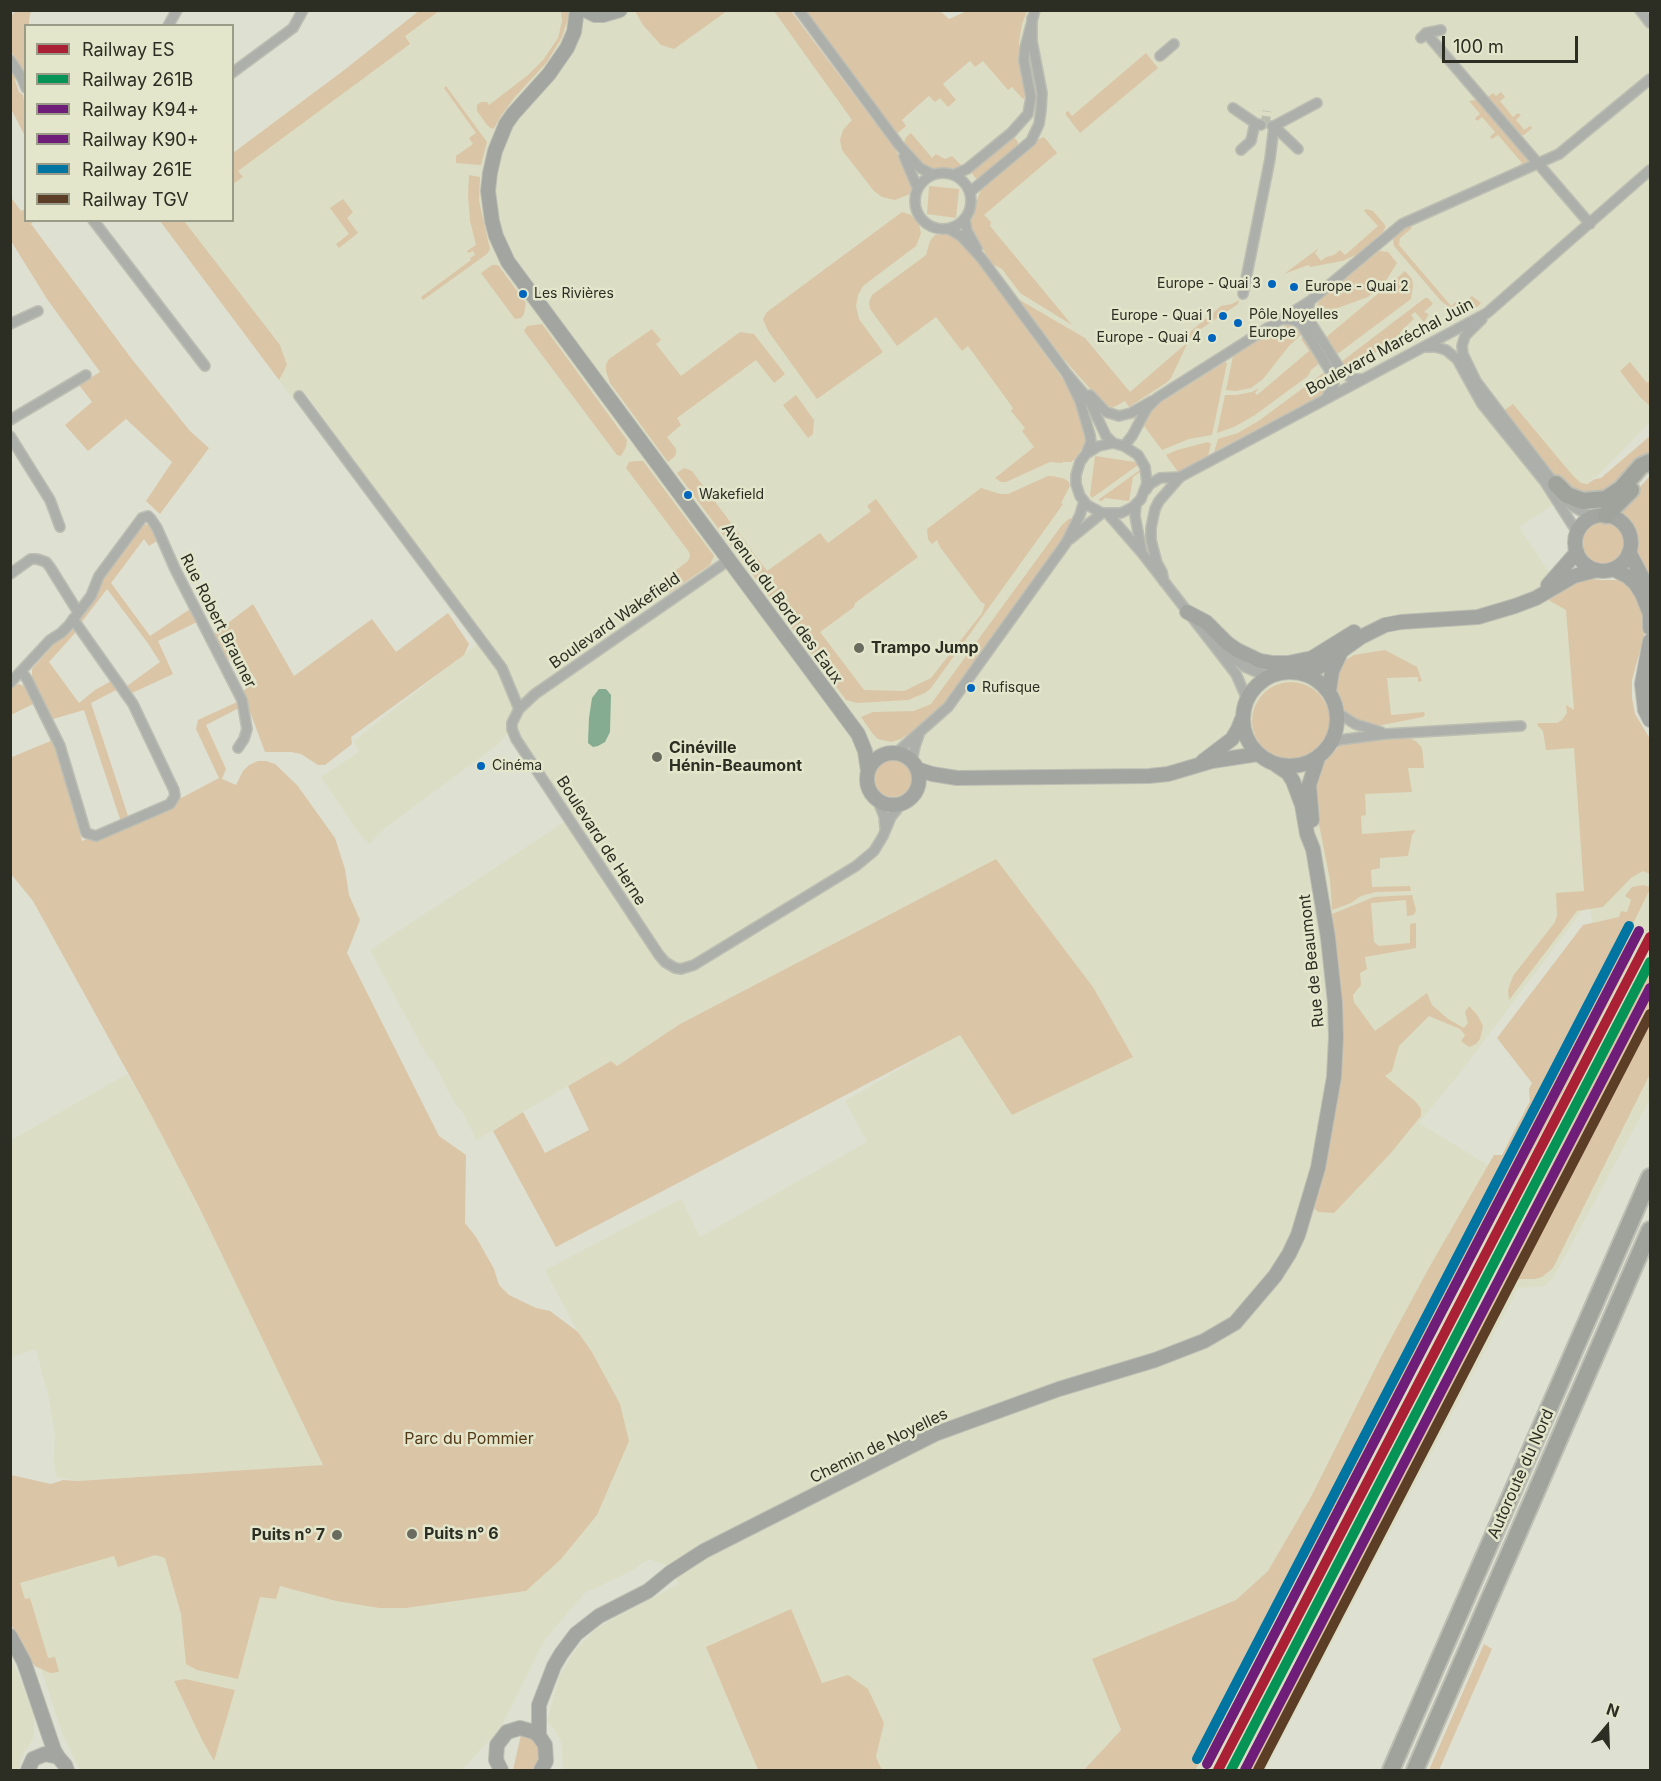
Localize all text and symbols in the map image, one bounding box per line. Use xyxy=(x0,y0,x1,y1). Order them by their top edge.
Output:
legend xyxy=(24,24,234,222)
scale bar xyxy=(1445,24,1582,62)
text: 100 m xyxy=(1453,36,1504,57)
text: Railway ES xyxy=(82,39,174,60)
text: Railway 261B xyxy=(82,69,193,90)
text: Railway K94+ xyxy=(82,99,199,120)
text: Railway K90+ xyxy=(82,129,199,150)
text: Railway 261E xyxy=(82,159,192,180)
text: Railway TGV xyxy=(82,189,189,210)
place label: Europe - Quai 3 xyxy=(1157,276,1261,292)
marker: Europe - Quai 3 xyxy=(1266,278,1278,290)
place label: Europe - Quai 2 xyxy=(1305,279,1409,295)
marker: Europe - Quai 2 xyxy=(1288,281,1300,293)
place label: Les Rivières xyxy=(534,286,614,302)
marker: Les Rivières xyxy=(517,288,529,300)
street label: Boulevard Maréchal Juin xyxy=(1303,295,1477,399)
place label: Pôle Noyelles Europe xyxy=(1249,307,1339,340)
place label: Europe - Quai 1 xyxy=(1111,308,1212,324)
marker: Europe - Quai 1 xyxy=(1217,310,1229,322)
marker: Pôle Noyelles Europe xyxy=(1232,317,1244,329)
place label: Europe - Quai 4 xyxy=(1097,330,1201,346)
marker: Europe - Quai 4 xyxy=(1206,332,1218,344)
place label: Wakefield xyxy=(699,487,764,503)
marker: Wakefield xyxy=(682,489,694,501)
street label: Avenue du Bord des Eaux xyxy=(717,520,847,688)
street label: Rue Robert Brauner xyxy=(176,551,260,691)
street label: Boulevard Wakefield xyxy=(546,569,684,673)
place label: Trampo Jump xyxy=(871,638,979,658)
marker: Trampo Jump xyxy=(852,641,866,655)
place label: Rufisque xyxy=(982,680,1040,696)
marker: Rufisque xyxy=(965,682,977,694)
place label: Cinéville Hénin-Beaumont xyxy=(669,738,802,776)
marker: Cinéville Hénin-Beaumont xyxy=(650,750,664,764)
place label: Cinéma xyxy=(492,758,542,774)
marker: Cinéma xyxy=(475,760,487,772)
street label: Boulevard de Herne xyxy=(552,773,650,909)
street label: Rue de Beaumont xyxy=(1295,893,1329,1029)
street label: Chemin de Noyelles xyxy=(807,1404,951,1488)
street label: Autoroute du Nord xyxy=(1484,1406,1558,1542)
park label: Parc du Pommier xyxy=(404,1429,534,1449)
place label: Puits n° 6 xyxy=(424,1524,499,1544)
place label: Puits n° 7 xyxy=(251,1525,325,1545)
marker: Puits n° 6 xyxy=(405,1527,419,1541)
marker: Puits n° 7 xyxy=(330,1528,344,1542)
north arrow xyxy=(1577,1697,1637,1757)
text: N xyxy=(1604,1699,1622,1721)

